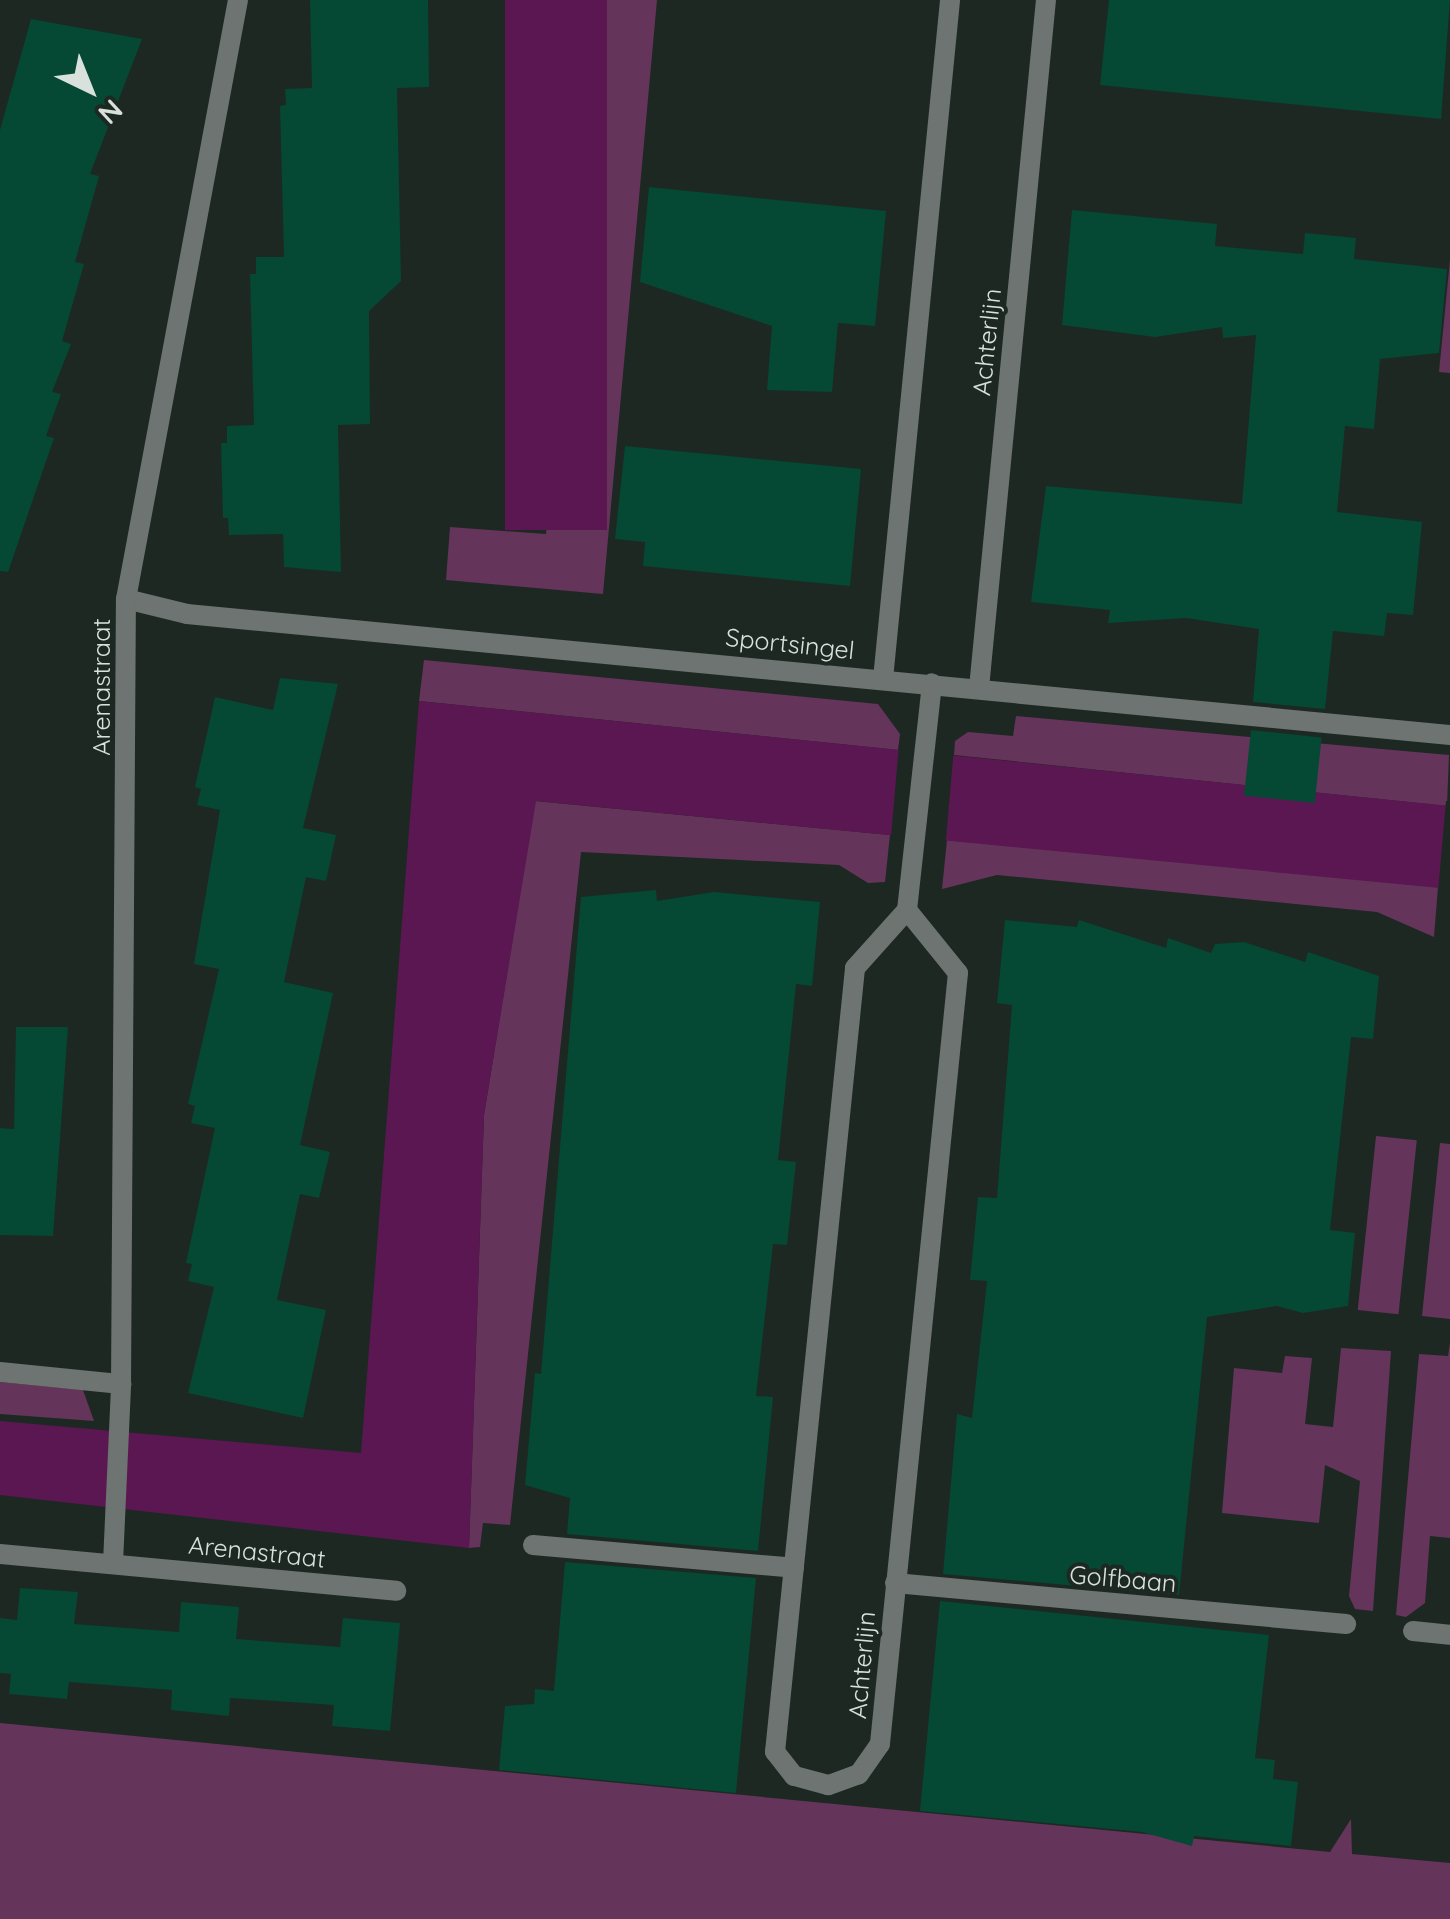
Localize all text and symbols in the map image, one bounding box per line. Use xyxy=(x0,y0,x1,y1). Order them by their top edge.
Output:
north arrow xyxy=(40,40,140,140)
text: N xyxy=(91,92,130,132)
street label: Achterlijn xyxy=(966,287,1008,397)
street label: Arenastraat xyxy=(86,618,116,756)
street label: Sportsingel xyxy=(724,622,856,666)
street label: Arenastraat xyxy=(187,1530,327,1574)
street label: Golfbaan xyxy=(1068,1559,1178,1599)
street label: Achterlijn xyxy=(842,1610,882,1720)

